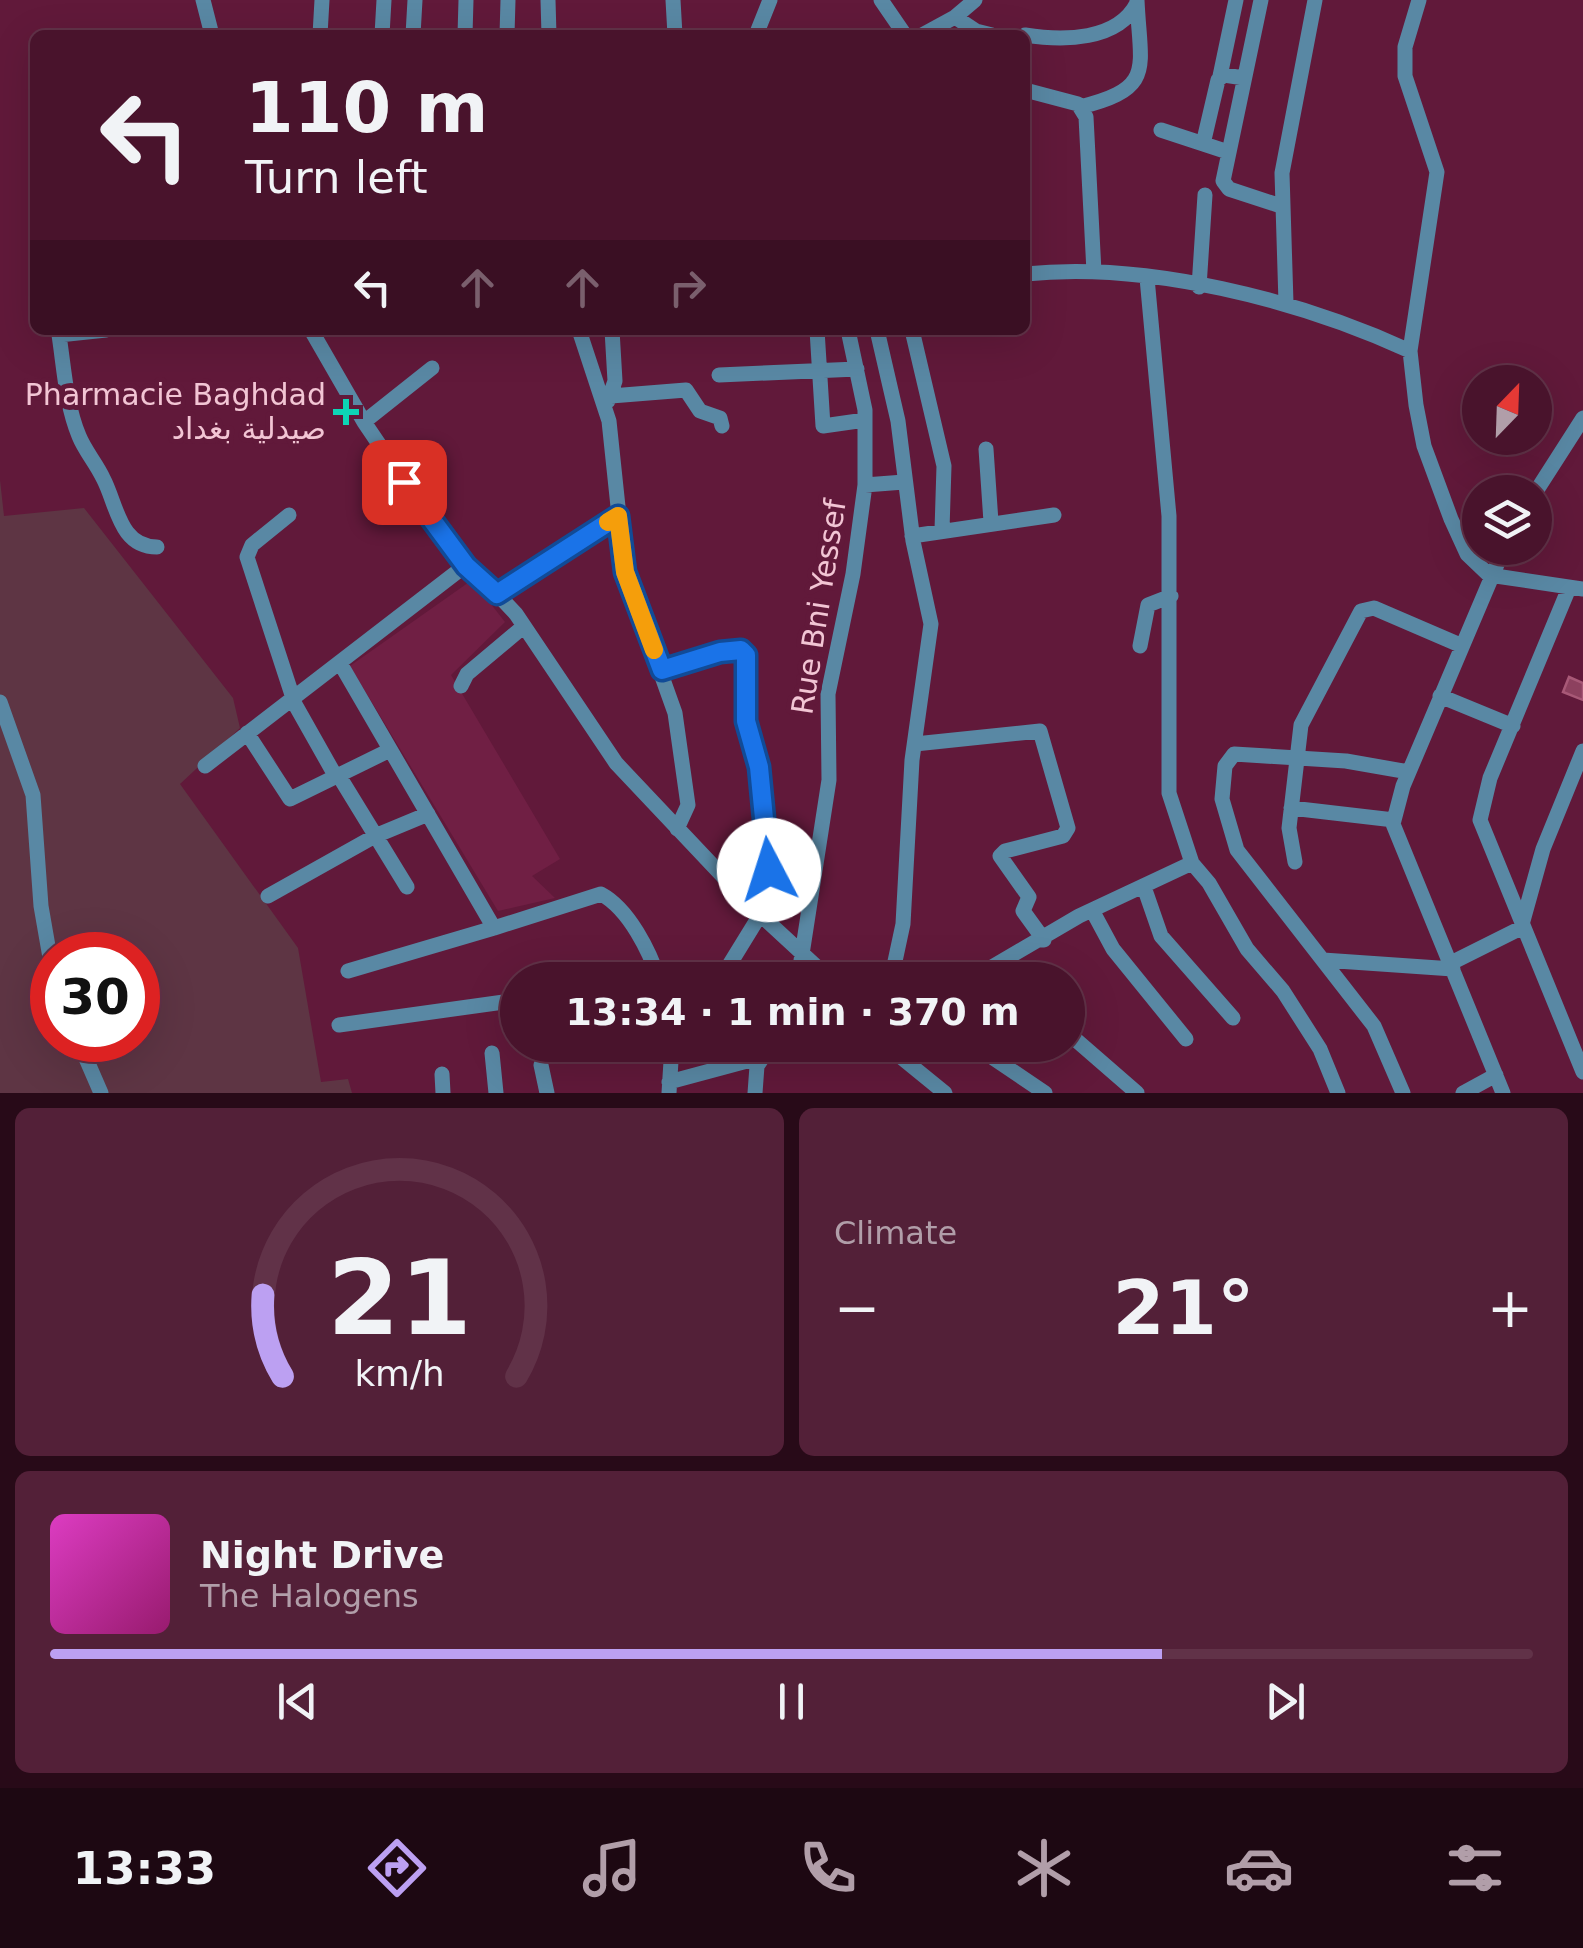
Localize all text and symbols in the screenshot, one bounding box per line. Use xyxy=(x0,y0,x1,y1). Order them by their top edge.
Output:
text: 110 m xyxy=(245,67,488,149)
icon: left xyxy=(80,70,210,200)
text: Turn left xyxy=(245,151,428,204)
icon: left xyxy=(345,260,400,315)
icon: ahead xyxy=(450,260,505,315)
icon: ahead xyxy=(555,260,610,315)
icon: right xyxy=(660,260,715,315)
north arrow xyxy=(1462,365,1552,455)
map controls xyxy=(1462,365,1552,565)
place label: Pharmacie Baghdad صيدلية بغداد xyxy=(25,377,326,446)
marker: Pharmacie Baghdad صيدلية بغداد xyxy=(335,401,357,423)
pin xyxy=(362,440,447,525)
icon: arrive xyxy=(377,455,432,510)
button: layers xyxy=(1462,475,1552,565)
street label: Rue Bni Yessef xyxy=(784,496,853,717)
position arrow xyxy=(717,818,821,922)
speed limit sign: 30 xyxy=(30,932,160,1062)
text: 13:34 · 1 min · 370 m xyxy=(565,990,1020,1034)
text: Climate xyxy=(834,1214,957,1252)
text: 21 xyxy=(327,1237,472,1359)
text: 21° xyxy=(1113,1264,1254,1352)
text: − xyxy=(834,1276,880,1340)
text: + xyxy=(1487,1276,1533,1340)
text: km/h xyxy=(354,1353,445,1394)
text: Night Drive xyxy=(200,1533,444,1577)
text: The Halogens xyxy=(200,1577,419,1615)
icon: previous xyxy=(270,1674,325,1729)
icon: pause xyxy=(764,1674,819,1729)
icon: next xyxy=(1258,1674,1313,1729)
icon: directions xyxy=(362,1833,432,1903)
icon: music xyxy=(577,1833,647,1903)
icon: phone xyxy=(793,1833,863,1903)
icon: climate xyxy=(1009,1833,1079,1903)
icon: car xyxy=(1224,1833,1294,1903)
icon: filters xyxy=(1440,1833,1510,1903)
text: 13:33 xyxy=(73,1842,216,1895)

